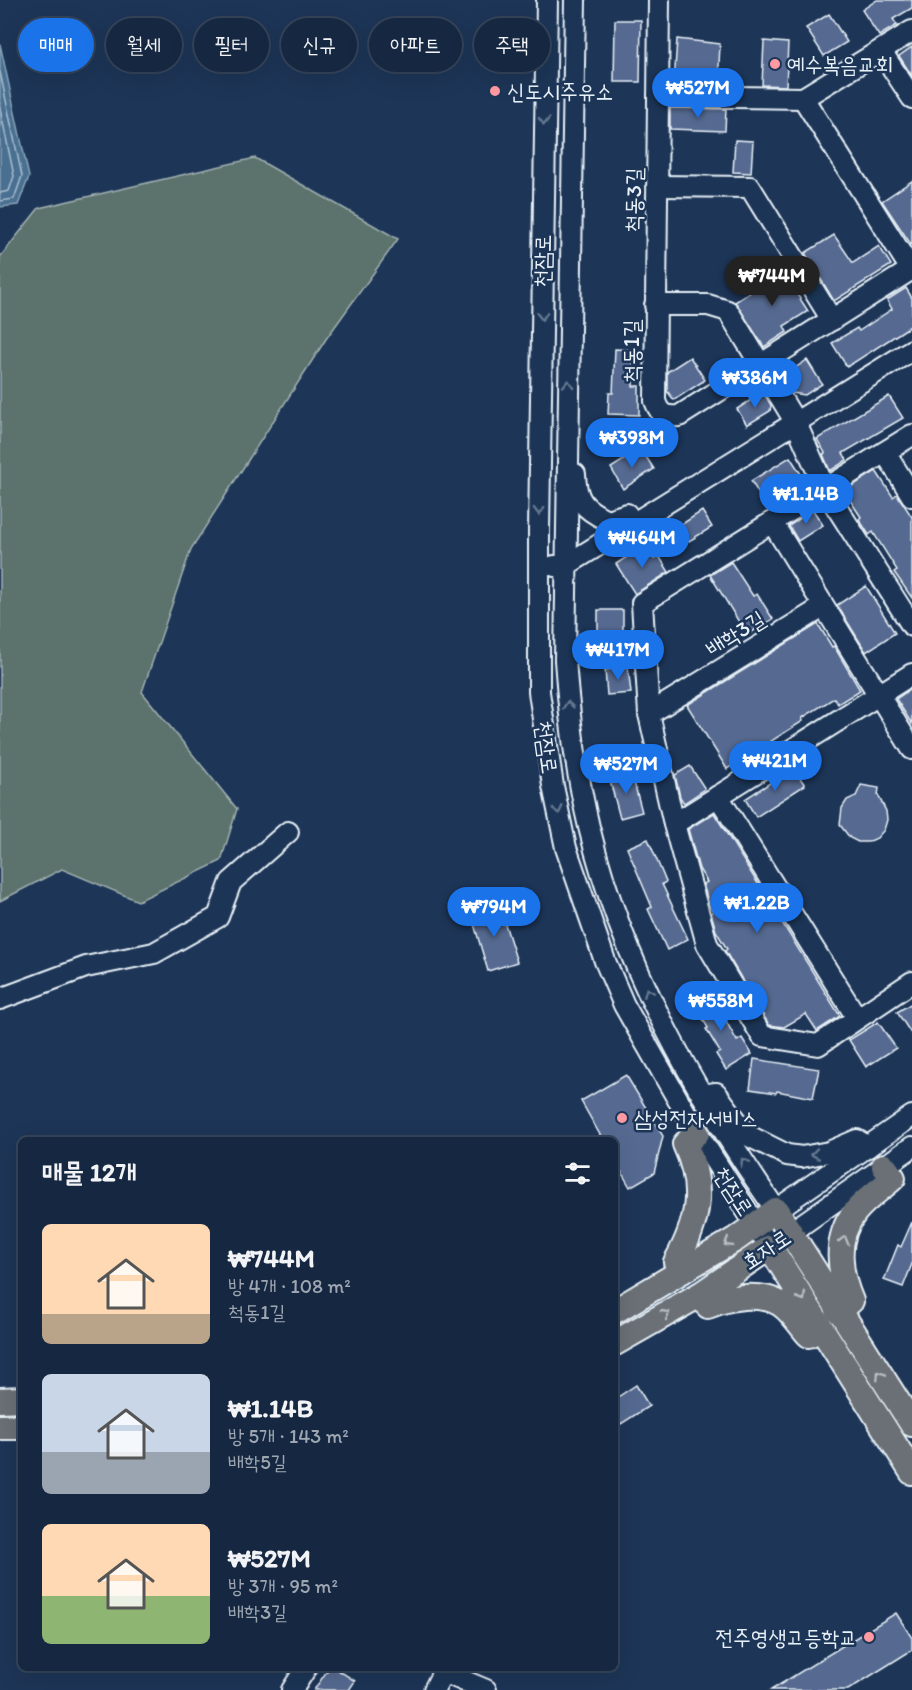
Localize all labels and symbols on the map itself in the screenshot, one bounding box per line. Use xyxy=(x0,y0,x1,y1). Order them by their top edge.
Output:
place label: 예수복음교회 xyxy=(787,51,893,78)
marker: 예수복음교회 xyxy=(768,57,782,71)
pin: ₩527M xyxy=(656,68,740,119)
place label: 신도시주유소 xyxy=(507,78,613,105)
marker: 신도시주유소 xyxy=(488,84,502,98)
one-way arrow xyxy=(538,117,551,126)
street label: 척동3길 xyxy=(619,167,648,233)
street label: 천잠로 xyxy=(529,234,556,288)
pin: ₩744M xyxy=(730,256,814,307)
one-way arrow xyxy=(535,312,548,321)
street label: 척동1길 xyxy=(618,319,645,383)
pin: ₩386M xyxy=(713,358,797,409)
one-way arrow xyxy=(562,379,574,388)
pin: ₩398M xyxy=(590,418,674,469)
pin: ₩1.14B xyxy=(757,474,855,525)
one-way arrow xyxy=(533,507,545,516)
pin: ₩464M xyxy=(600,518,684,569)
street label: 배학3길 xyxy=(701,605,770,662)
pin: ₩417M xyxy=(576,630,660,681)
one-way arrow xyxy=(562,700,575,709)
street label: 천잠로 xyxy=(529,719,564,775)
pin: ₩421M xyxy=(733,741,817,792)
pin: ₩527M xyxy=(584,744,668,795)
one-way arrow xyxy=(551,805,564,815)
pin: ₩1.22B xyxy=(708,883,806,934)
pin: ₩794M xyxy=(452,887,536,938)
pin: ₩558M xyxy=(679,981,763,1032)
one-way arrow xyxy=(643,988,655,999)
place label: 삼성전자서비스 xyxy=(634,1105,758,1132)
marker: 삼성전자서비스 xyxy=(615,1111,629,1125)
one-way arrow xyxy=(810,1147,820,1160)
one-way arrow xyxy=(741,1157,752,1168)
street label: 천잠로 xyxy=(708,1162,759,1221)
street label: 효자로 xyxy=(737,1223,796,1275)
one-way arrow xyxy=(836,1235,849,1245)
one-way arrow xyxy=(724,1236,734,1248)
one-way arrow xyxy=(794,1291,806,1301)
one-way arrow xyxy=(660,1310,670,1321)
one-way arrow xyxy=(876,1370,887,1381)
place label: 전주영생고등학교 xyxy=(715,1624,857,1651)
marker: 전주영생고등학교 xyxy=(862,1630,876,1644)

